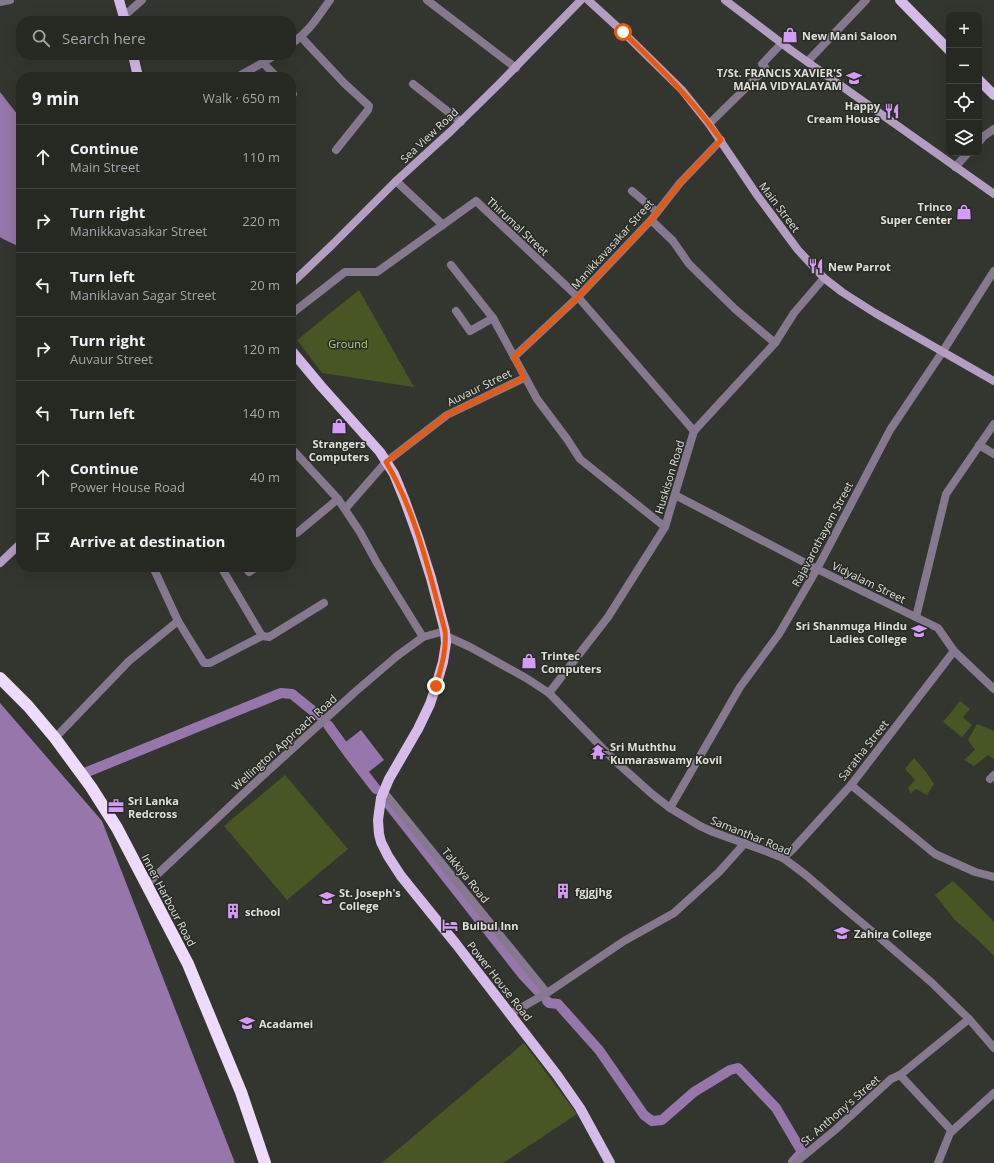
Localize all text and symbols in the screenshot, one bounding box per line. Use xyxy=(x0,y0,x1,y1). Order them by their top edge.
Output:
map controls xyxy=(946,12,982,156)
button: + xyxy=(946,12,982,48)
search box xyxy=(16,16,296,60)
route start xyxy=(614,23,632,41)
shop icon: New Mani Saloon xyxy=(781,26,799,44)
icon: search xyxy=(30,27,52,49)
text: Search here xyxy=(62,28,146,48)
place label: New Mani Saloon xyxy=(802,28,897,43)
button: − xyxy=(946,48,982,84)
place label: T/St. FRANCIS XAVIER'S MAHA VIDYALAYAM xyxy=(717,65,842,93)
school or university icon: T/St. FRANCIS XAVIER'S MAHA VIDYALAYAM xyxy=(845,69,863,87)
button: locate xyxy=(946,84,982,120)
text: 9 min xyxy=(32,87,79,110)
text: Walk · 650 m xyxy=(203,89,280,107)
place label: Happy Cream House xyxy=(807,98,881,126)
restaurant icon: Happy Cream House xyxy=(883,102,901,120)
street label: Sea View Road xyxy=(397,104,461,166)
button: layers xyxy=(946,120,982,156)
text: Continue xyxy=(70,138,138,158)
icon: ahead xyxy=(32,146,54,168)
text: 110 m xyxy=(242,148,280,166)
text: Main Street xyxy=(70,158,140,176)
street label: Main Street xyxy=(756,179,804,235)
street label: Thirumal Street xyxy=(484,193,552,259)
street label: Manikkavasakar Street xyxy=(568,196,656,292)
place label: Trinco Super Center xyxy=(880,199,952,227)
text: Turn right xyxy=(70,202,145,222)
shop icon: Trinco Super Center xyxy=(955,203,973,221)
icon: right xyxy=(32,210,54,232)
text: 220 m xyxy=(242,212,280,230)
text: Manikkavasakar Street xyxy=(70,222,207,240)
restaurant icon: New Parrot xyxy=(807,257,825,275)
place label: New Parrot xyxy=(828,259,891,274)
text: Turn left xyxy=(70,266,135,286)
icon: left xyxy=(32,274,54,296)
text: 20 m xyxy=(250,276,280,294)
text: Maniklavan Sagar Street xyxy=(70,286,216,304)
text: Turn right xyxy=(70,330,145,350)
park label: Ground xyxy=(328,336,368,351)
icon: right xyxy=(32,338,54,360)
text: 120 m xyxy=(242,340,280,358)
text: Auvaur Street xyxy=(70,350,153,368)
street label: Auvaur Street xyxy=(444,365,514,409)
icon: left xyxy=(32,402,54,424)
text: Turn left xyxy=(70,403,135,423)
text: 140 m xyxy=(242,404,280,422)
shop icon: Strangers Computers xyxy=(330,417,348,435)
place label: Strangers Computers xyxy=(309,436,370,464)
street label: Huskison Road xyxy=(651,438,687,516)
text: Continue xyxy=(70,458,138,478)
icon: ahead xyxy=(32,466,54,488)
text: 40 m xyxy=(250,468,280,486)
text: Power House Road xyxy=(70,478,185,496)
street label: Rajavarothayam Street xyxy=(788,479,856,589)
icon: arrive xyxy=(32,530,54,552)
text: Arrive at destination xyxy=(70,531,225,551)
street label: Vidyalam Street xyxy=(830,558,908,606)
place label: Sri Shanmuga Hindu Ladies College xyxy=(796,618,907,646)
school or university icon: Sri Shanmuga Hindu Ladies College xyxy=(910,622,928,640)
place label: Trintec Computers xyxy=(541,648,602,676)
shop icon: Trintec Computers xyxy=(520,652,538,670)
route end xyxy=(427,677,445,695)
street label: Wellington Approach Road xyxy=(228,691,340,793)
street label: Saratha Street xyxy=(835,717,891,783)
place label: Sri Muththu Kumaraswamy Kovil xyxy=(610,739,722,767)
temple icon: Sri Muththu Kumaraswamy Kovil xyxy=(589,743,607,761)
place label: Sri Lanka Redcross xyxy=(128,793,179,821)
office icon: Sri Lanka Redcross xyxy=(107,797,125,815)
street label: Samanthar Road xyxy=(709,812,793,858)
street label: Takkiya Road xyxy=(439,844,493,906)
street label: Inner Harbour Road xyxy=(138,851,200,949)
building icon: fgjgjhg xyxy=(554,882,572,900)
place label: fgjgjhg xyxy=(575,884,613,899)
place label: St. Joseph's College xyxy=(339,885,401,913)
school or university icon: St. Joseph's College xyxy=(318,889,336,907)
building icon: school xyxy=(224,902,242,920)
place label: school xyxy=(245,904,280,919)
hotel icon: Bulbul Inn xyxy=(441,916,459,934)
place label: Bulbul Inn xyxy=(462,918,518,933)
school or university icon: Zahira College xyxy=(833,924,851,942)
place label: Zahira College xyxy=(854,926,932,941)
street label: Power House Road xyxy=(464,938,536,1024)
school or university icon: Acadamei xyxy=(238,1014,256,1032)
place label: Acadamei xyxy=(259,1016,313,1031)
street label: St. Anthony's Street xyxy=(797,1071,883,1149)

